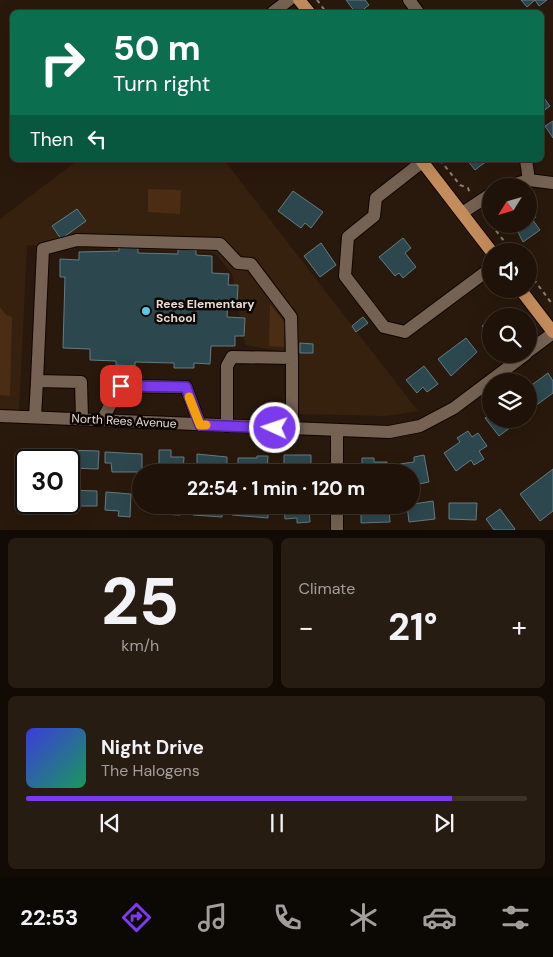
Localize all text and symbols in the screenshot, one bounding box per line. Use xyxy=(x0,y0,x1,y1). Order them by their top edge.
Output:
text: 50 m xyxy=(113,25,201,71)
icon: right xyxy=(30,30,95,95)
text: Turn right xyxy=(113,69,210,98)
icon: left xyxy=(83,125,111,153)
text: Then xyxy=(30,127,73,152)
north arrow xyxy=(482,178,538,232)
map controls xyxy=(482,178,537,428)
button: sound xyxy=(482,243,537,298)
place label: Rees Elementary School xyxy=(156,296,255,326)
marker: Rees Elementary School xyxy=(140,305,152,317)
button: search xyxy=(482,308,537,363)
pin xyxy=(100,365,142,407)
icon: arrive xyxy=(107,372,135,400)
button: layers xyxy=(482,373,537,428)
position arrow xyxy=(248,401,300,453)
street label: North Rees Avenue xyxy=(71,410,177,432)
speed limit sign: 30 xyxy=(15,449,80,514)
text: 22:54 · 1 min · 120 m xyxy=(187,476,365,501)
text: 25 xyxy=(101,560,179,644)
text: Climate xyxy=(299,578,355,599)
text: 21° xyxy=(388,602,438,652)
text: − xyxy=(299,609,314,646)
text: + xyxy=(512,609,527,646)
text: km/h xyxy=(121,635,159,656)
text: Night Drive xyxy=(101,735,204,760)
text: The Halogens xyxy=(101,760,200,781)
icon: previous xyxy=(96,809,124,837)
icon: pause xyxy=(263,809,291,837)
icon: next xyxy=(430,809,458,837)
icon: directions xyxy=(119,900,154,935)
icon: music xyxy=(195,900,230,935)
icon: phone xyxy=(270,900,305,935)
icon: climate xyxy=(346,900,381,935)
icon: car xyxy=(422,900,457,935)
icon: filters xyxy=(498,900,533,935)
text: 22:53 xyxy=(20,903,78,932)

